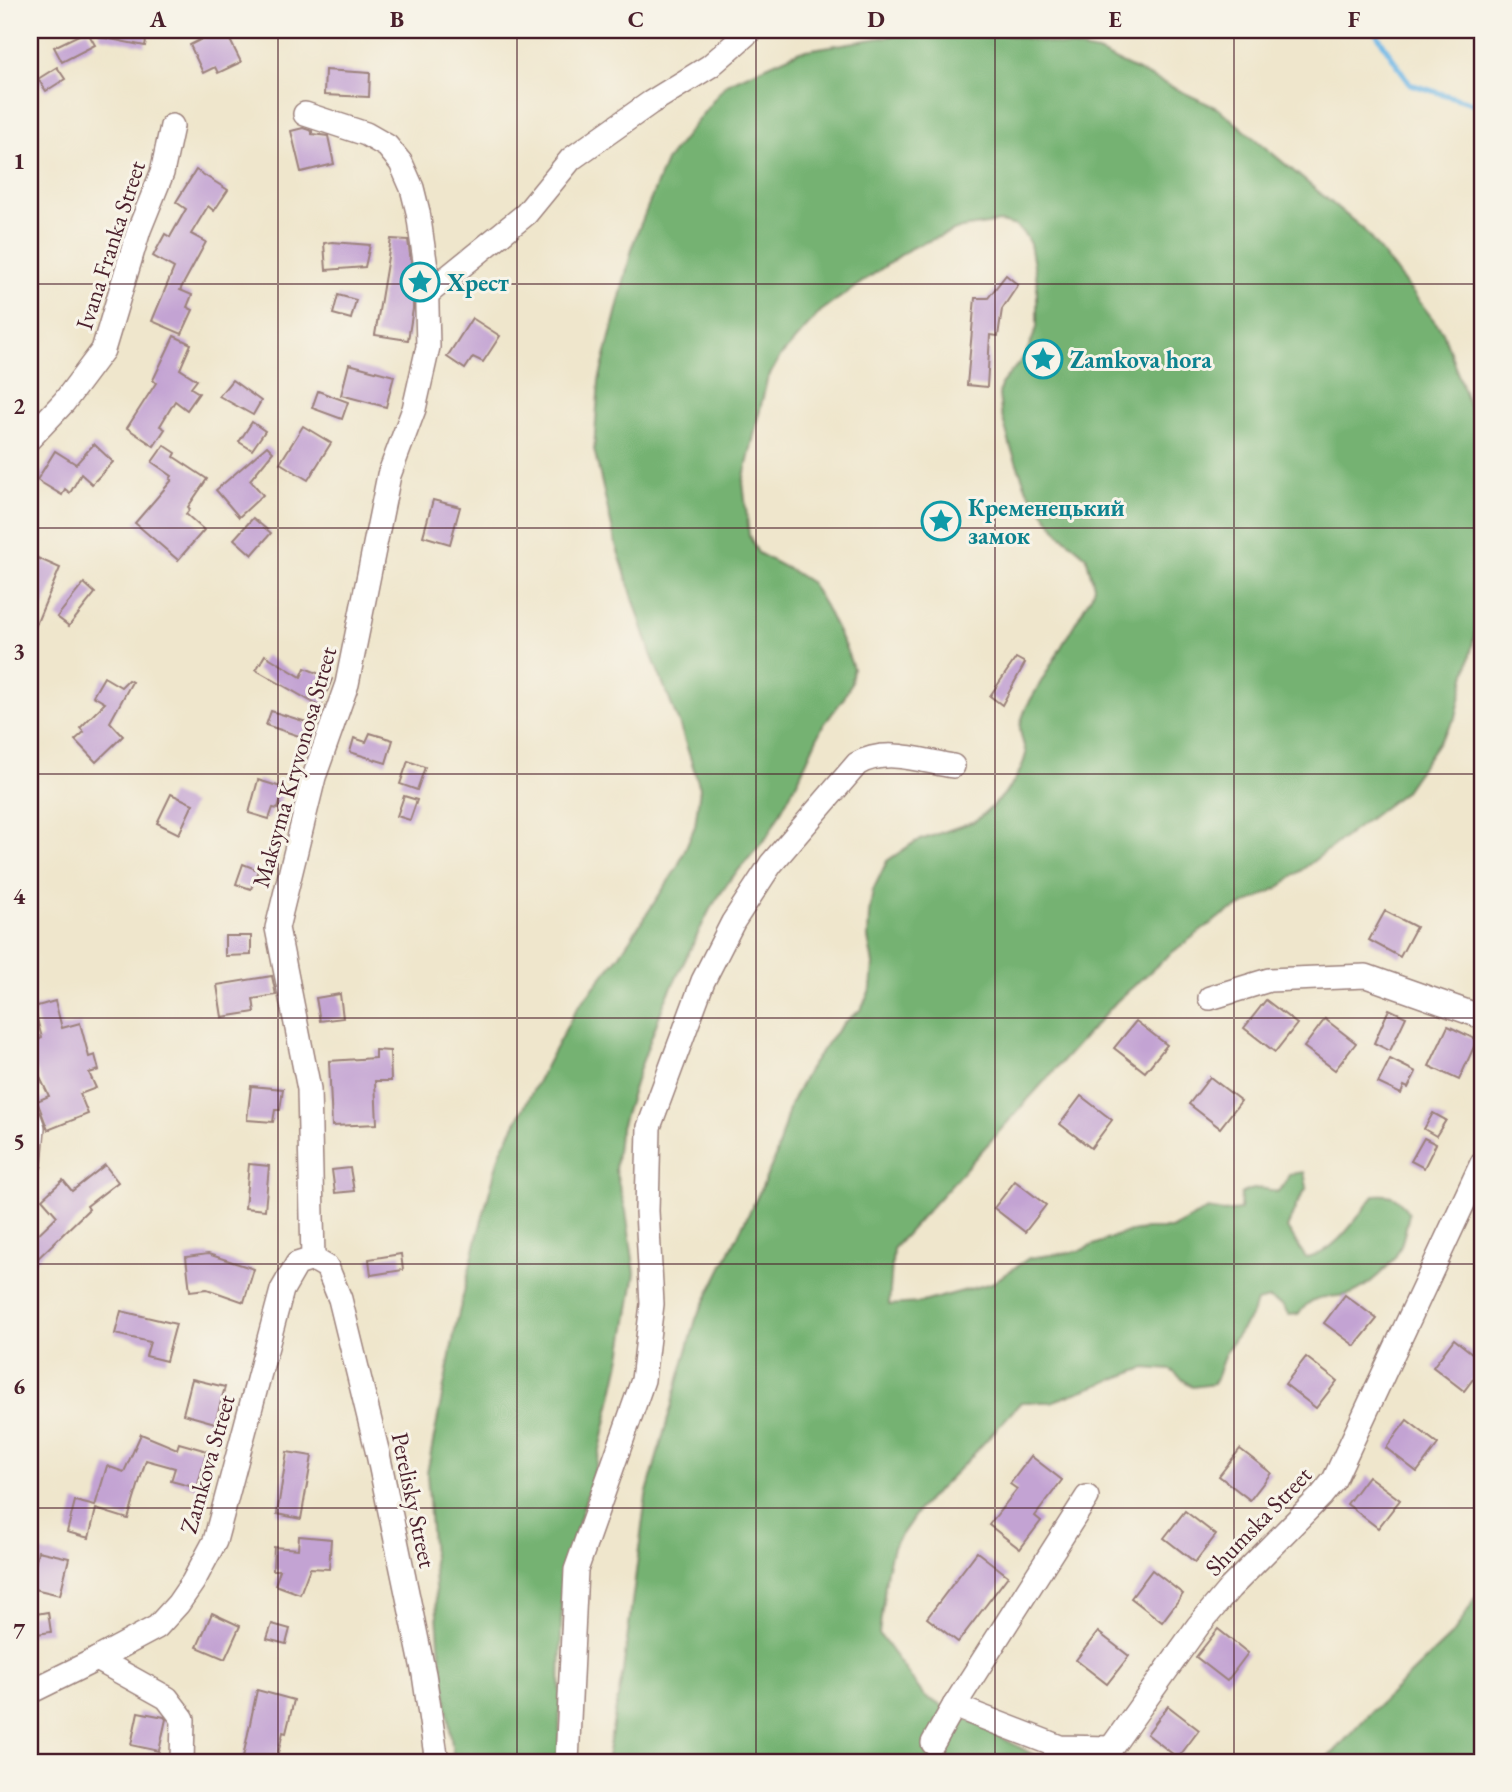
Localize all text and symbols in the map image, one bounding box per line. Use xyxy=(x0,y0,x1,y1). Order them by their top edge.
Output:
text: A xyxy=(149,4,167,34)
text: B xyxy=(390,4,404,34)
text: C xyxy=(628,4,644,34)
text: D xyxy=(867,4,885,34)
text: E xyxy=(1108,4,1122,34)
text: F xyxy=(1348,4,1361,34)
text: 1 xyxy=(13,146,25,176)
street label: Ivana Franka Street xyxy=(68,156,152,333)
place icon: Хрест xyxy=(399,261,441,303)
place label: Хрест xyxy=(446,267,509,298)
place icon: Zamkova hora xyxy=(1022,338,1064,380)
place label: Zamkova hora xyxy=(1070,344,1212,375)
text: 2 xyxy=(13,391,25,421)
place label: Кременецький замок xyxy=(968,492,1125,551)
place icon: Кременецький замок xyxy=(920,500,962,542)
text: 3 xyxy=(13,636,25,666)
street label: Maksyma Kryvonosa Street xyxy=(245,643,343,891)
text: 4 xyxy=(13,881,26,911)
text: 5 xyxy=(13,1126,25,1156)
text: 6 xyxy=(13,1371,25,1401)
street label: Zamkova Street xyxy=(172,1391,242,1537)
street label: Perelisky Street xyxy=(385,1430,444,1571)
street label: Shumska Street xyxy=(1198,1459,1318,1582)
text: 7 xyxy=(13,1616,26,1646)

